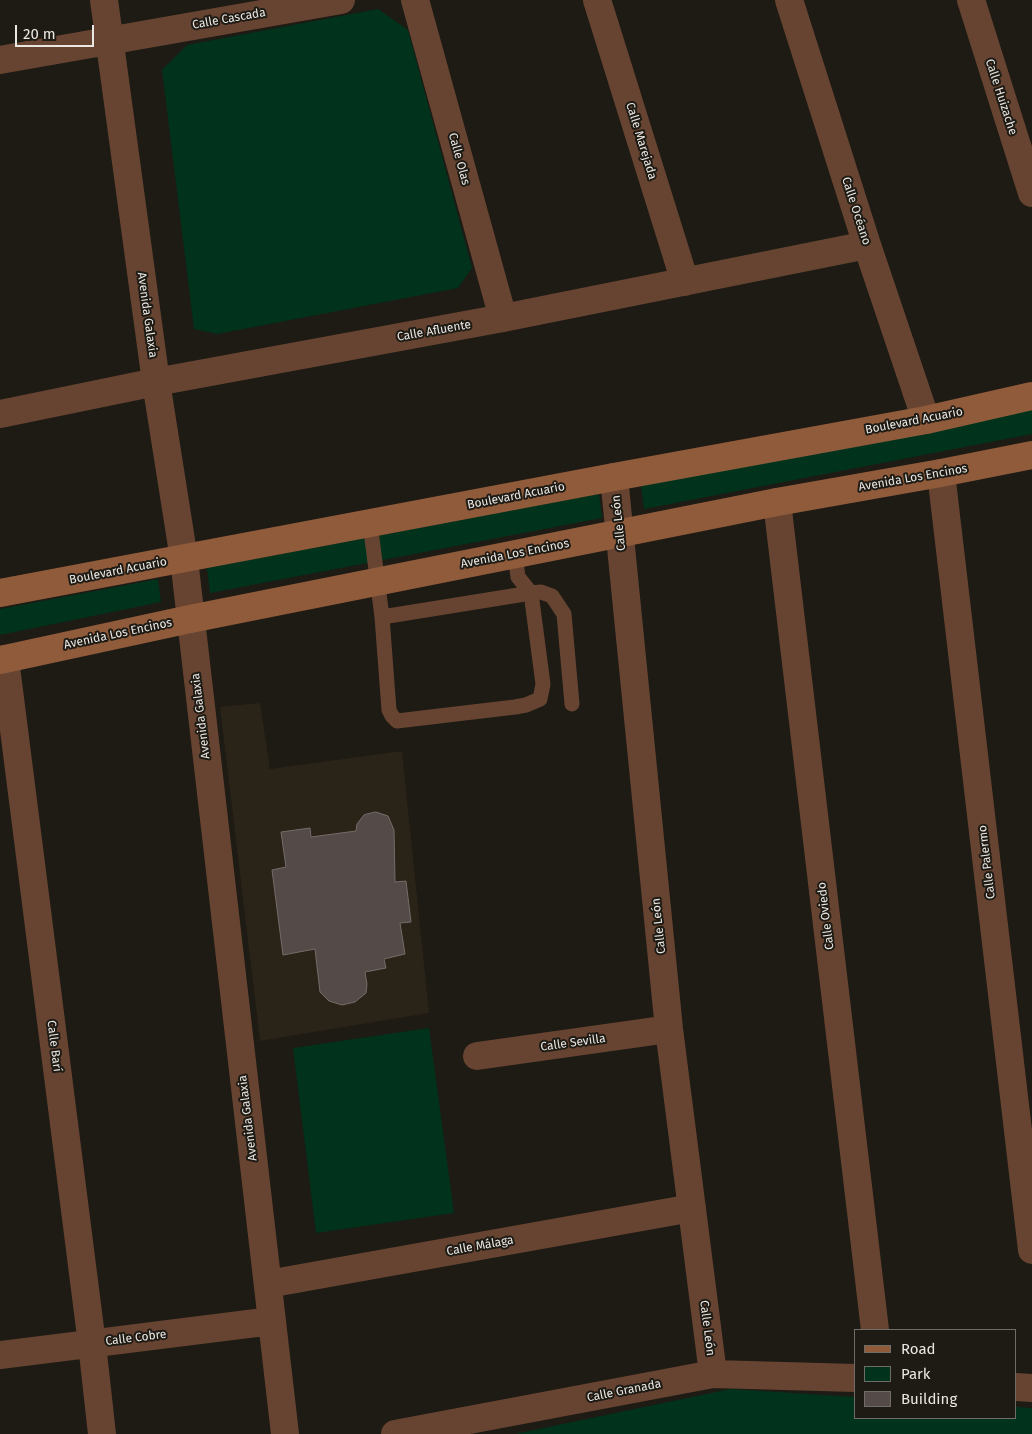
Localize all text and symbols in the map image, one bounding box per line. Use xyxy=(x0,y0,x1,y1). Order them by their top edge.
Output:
street label: Calle Cascada xyxy=(191,5,267,33)
scale bar xyxy=(18,15,96,47)
text: 20 m xyxy=(23,25,56,43)
street label: Calle Huizache xyxy=(982,57,1020,137)
street label: Calle Marejada xyxy=(622,101,660,181)
street label: Calle Olas xyxy=(445,131,473,187)
street label: Calle Océano xyxy=(838,175,874,247)
street label: Avenida Galaxia xyxy=(134,271,160,359)
street label: Calle Afluente xyxy=(396,317,472,345)
street label: Boulevard Acuario xyxy=(864,404,964,438)
street label: Avenida Los Encinos xyxy=(858,461,968,495)
street label: Boulevard Acuario xyxy=(466,479,566,513)
street label: Calle León xyxy=(609,494,629,552)
street label: Avenida Los Encinos xyxy=(460,536,570,572)
street label: Boulevard Acuario xyxy=(68,554,168,588)
street label: Avenida Los Encinos xyxy=(63,616,173,652)
street label: Avenida Galaxia xyxy=(189,672,213,760)
street label: Calle Palermo xyxy=(975,824,999,900)
street label: Calle Oviedo xyxy=(815,881,837,951)
street label: Calle León xyxy=(649,897,669,955)
street label: Calle Barí xyxy=(44,1020,64,1072)
street label: Calle Sevilla xyxy=(540,1031,606,1055)
street label: Avenida Galaxia xyxy=(236,1074,260,1162)
street label: Calle Málaga xyxy=(445,1233,515,1259)
street label: Calle León xyxy=(696,1299,718,1357)
street label: Calle Cobre xyxy=(105,1327,167,1349)
legend xyxy=(854,1329,1017,1419)
text: Road xyxy=(901,1340,936,1358)
text: Park xyxy=(901,1365,931,1383)
street label: Calle Granada xyxy=(586,1377,662,1405)
text: Building xyxy=(901,1390,957,1408)

